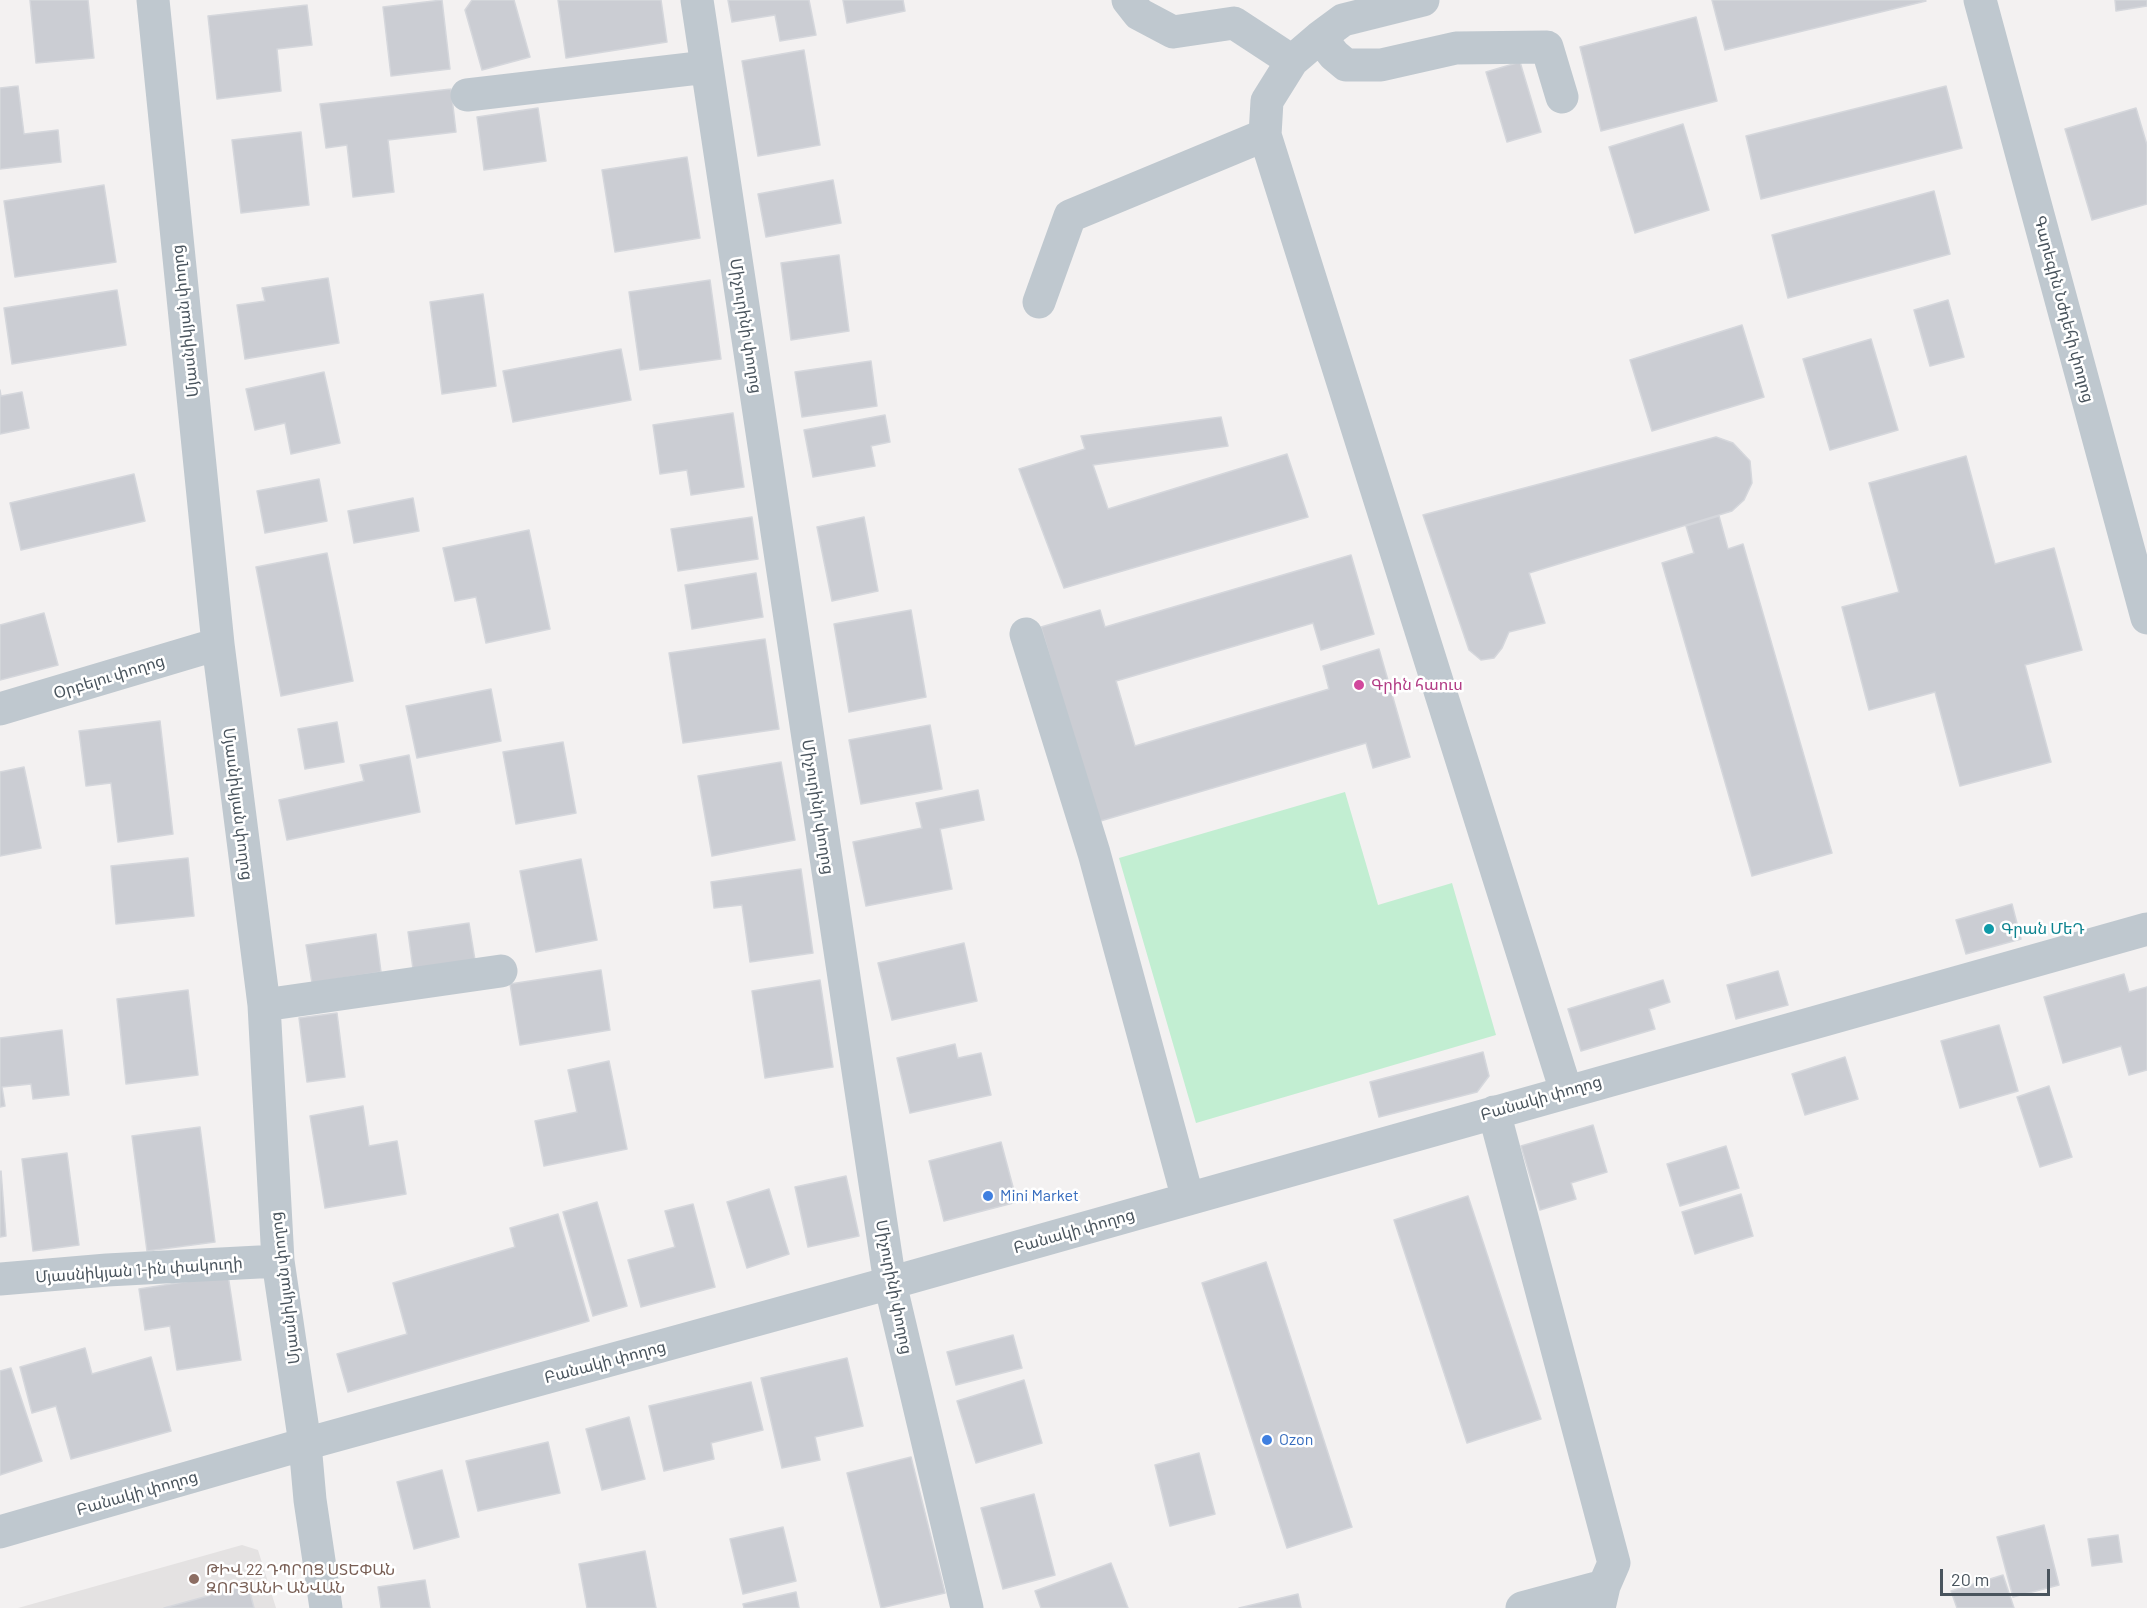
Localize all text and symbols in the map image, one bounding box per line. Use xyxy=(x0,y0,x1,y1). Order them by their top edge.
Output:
street label: Գարեգին Նժդեհի փողոց xyxy=(2030,213,2098,405)
street label: Մյասնիկյան փողոց xyxy=(167,244,203,398)
street label: Միչուրինի փողոց xyxy=(726,257,766,395)
street label: Օրբելու փողոց xyxy=(51,651,167,703)
place label: Գրին հաուս xyxy=(1371,675,1463,695)
marker: Գրին հաուս xyxy=(1352,678,1366,692)
street label: Մյասնիկյան փողոց xyxy=(219,727,257,881)
street label: Միչուրինի փողոց xyxy=(798,738,838,876)
place label: Գրան ՄեԴ xyxy=(2001,919,2085,939)
marker: Գրան ՄեԴ xyxy=(1982,922,1996,936)
street label: Բանակի փողոց xyxy=(1478,1072,1604,1124)
place label: Mini Market xyxy=(1000,1186,1079,1206)
marker: Mini Market xyxy=(981,1189,995,1203)
street label: Բանակի փողոց xyxy=(1011,1205,1137,1257)
street label: Մյասնիկյան փողոց xyxy=(266,1211,304,1365)
street label: Միչուրինի փողոց xyxy=(872,1218,916,1356)
street label: Մյասնիկյան 1-ին փակուղի xyxy=(35,1253,243,1287)
street label: Բանակի փողոց xyxy=(542,1337,668,1387)
place label: Ozon xyxy=(1279,1430,1313,1450)
marker: Ozon xyxy=(1260,1433,1274,1447)
street label: Բանակի փողոց xyxy=(74,1467,200,1519)
scale bar xyxy=(1943,1557,2052,1595)
place label: ԹԻՎ 22 ԴՊՐՈՑ ՍՏԵՓԱՆ ԶՈՐՅԱՆԻ ԱՆՎԱՆ xyxy=(206,1560,395,1598)
text: 20 m xyxy=(1951,1568,1989,1590)
marker: ԹԻՎ 22 ԴՊՐՈՑ ՍՏԵՓԱՆ ԶՈՐՅԱՆԻ ԱՆՎԱՆ xyxy=(187,1572,201,1586)

